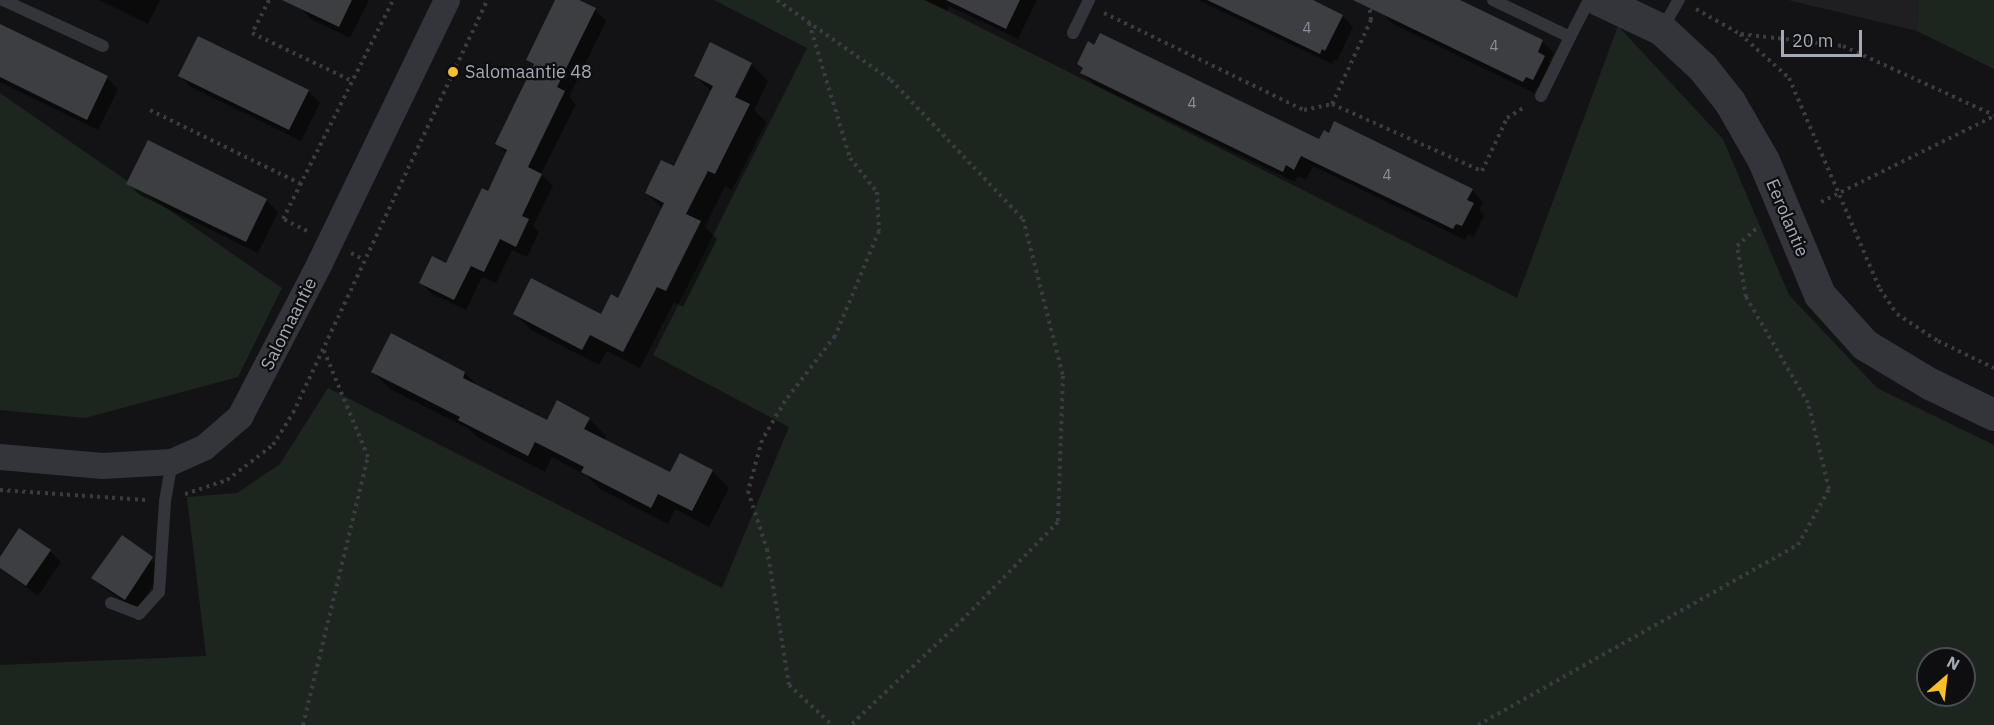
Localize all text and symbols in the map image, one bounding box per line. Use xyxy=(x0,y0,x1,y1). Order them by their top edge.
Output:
scale bar xyxy=(1784,18,1865,56)
house number: 4 xyxy=(1303,19,1311,37)
text: 20 m xyxy=(1792,29,1834,52)
house number: 4 xyxy=(1490,37,1498,55)
place label: Salomaantie 48 xyxy=(465,61,592,83)
marker: Salomaantie 48 xyxy=(446,65,460,79)
house number: 4 xyxy=(1188,94,1196,112)
house number: 4 xyxy=(1383,166,1391,184)
street label: Eerolantie xyxy=(1761,176,1813,260)
street label: Salomaantie xyxy=(256,274,322,374)
north arrow xyxy=(1916,647,1976,707)
text: N xyxy=(1944,651,1963,674)

